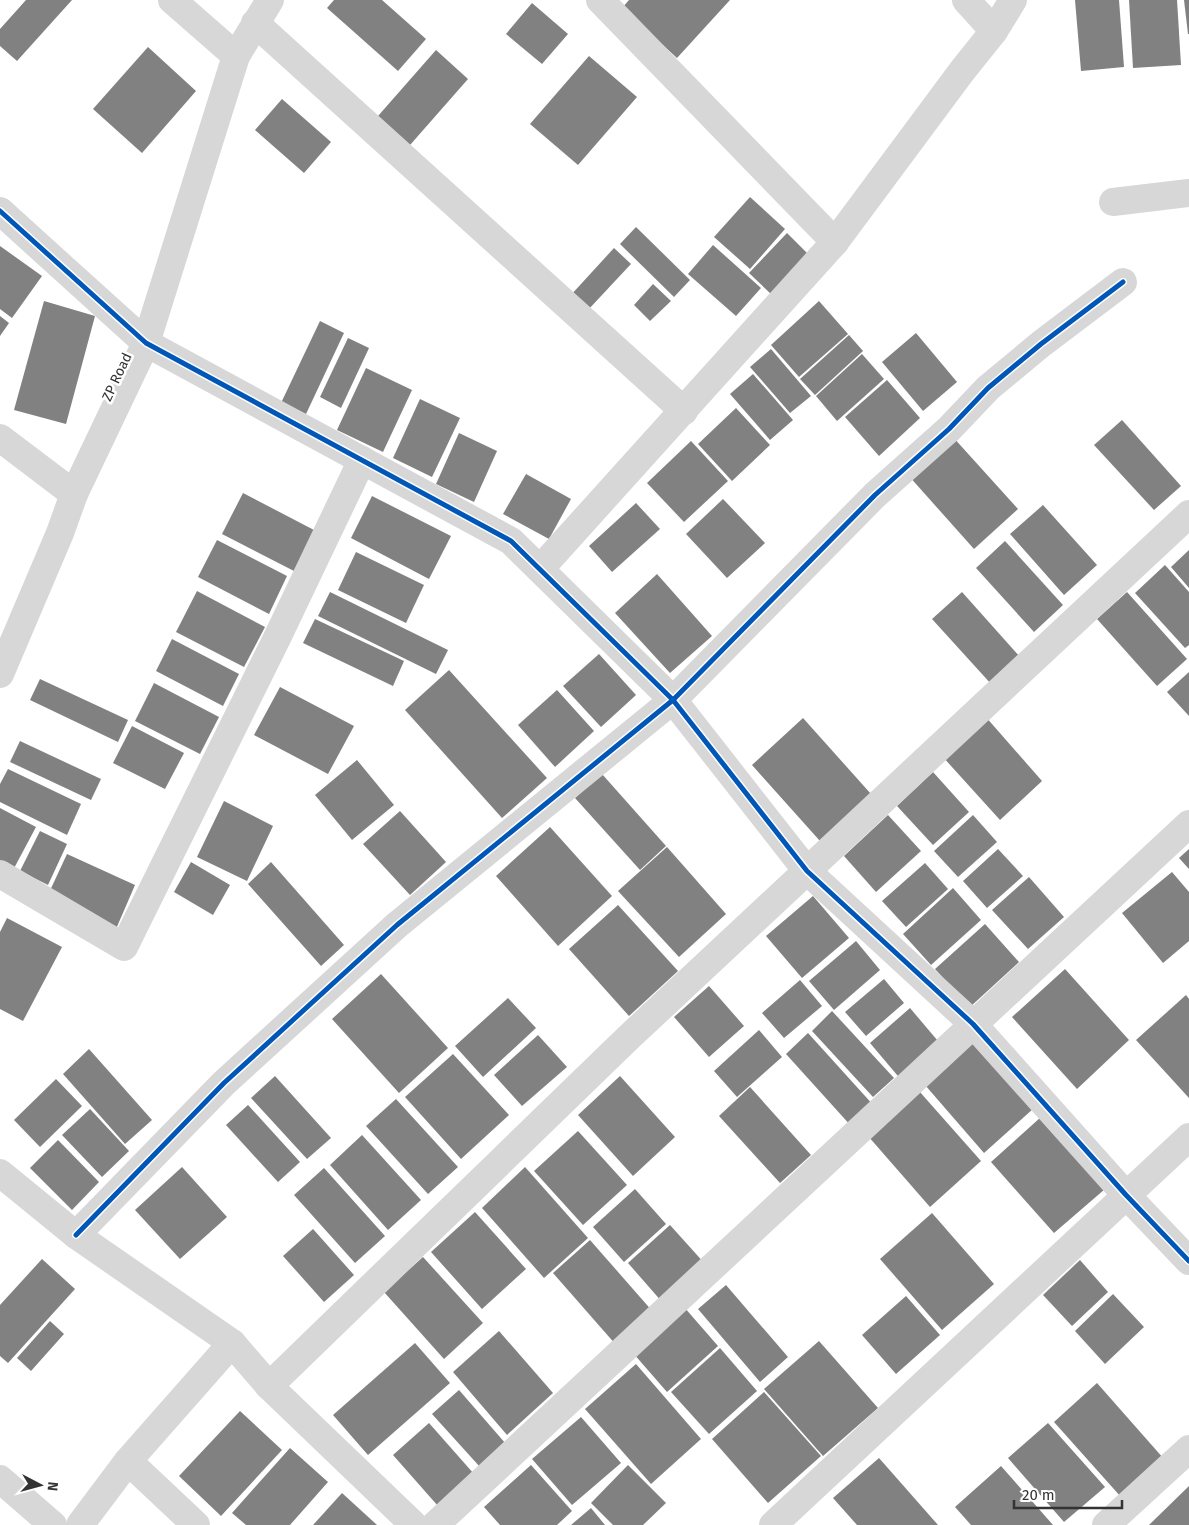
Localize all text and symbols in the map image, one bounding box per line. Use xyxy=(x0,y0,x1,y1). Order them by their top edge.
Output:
street label: ZP Road xyxy=(98,350,136,404)
north arrow xyxy=(15,1460,65,1510)
scale bar xyxy=(1014,1478,1122,1510)
text: N xyxy=(43,1481,61,1492)
text: 20 m xyxy=(1022,1486,1055,1504)

